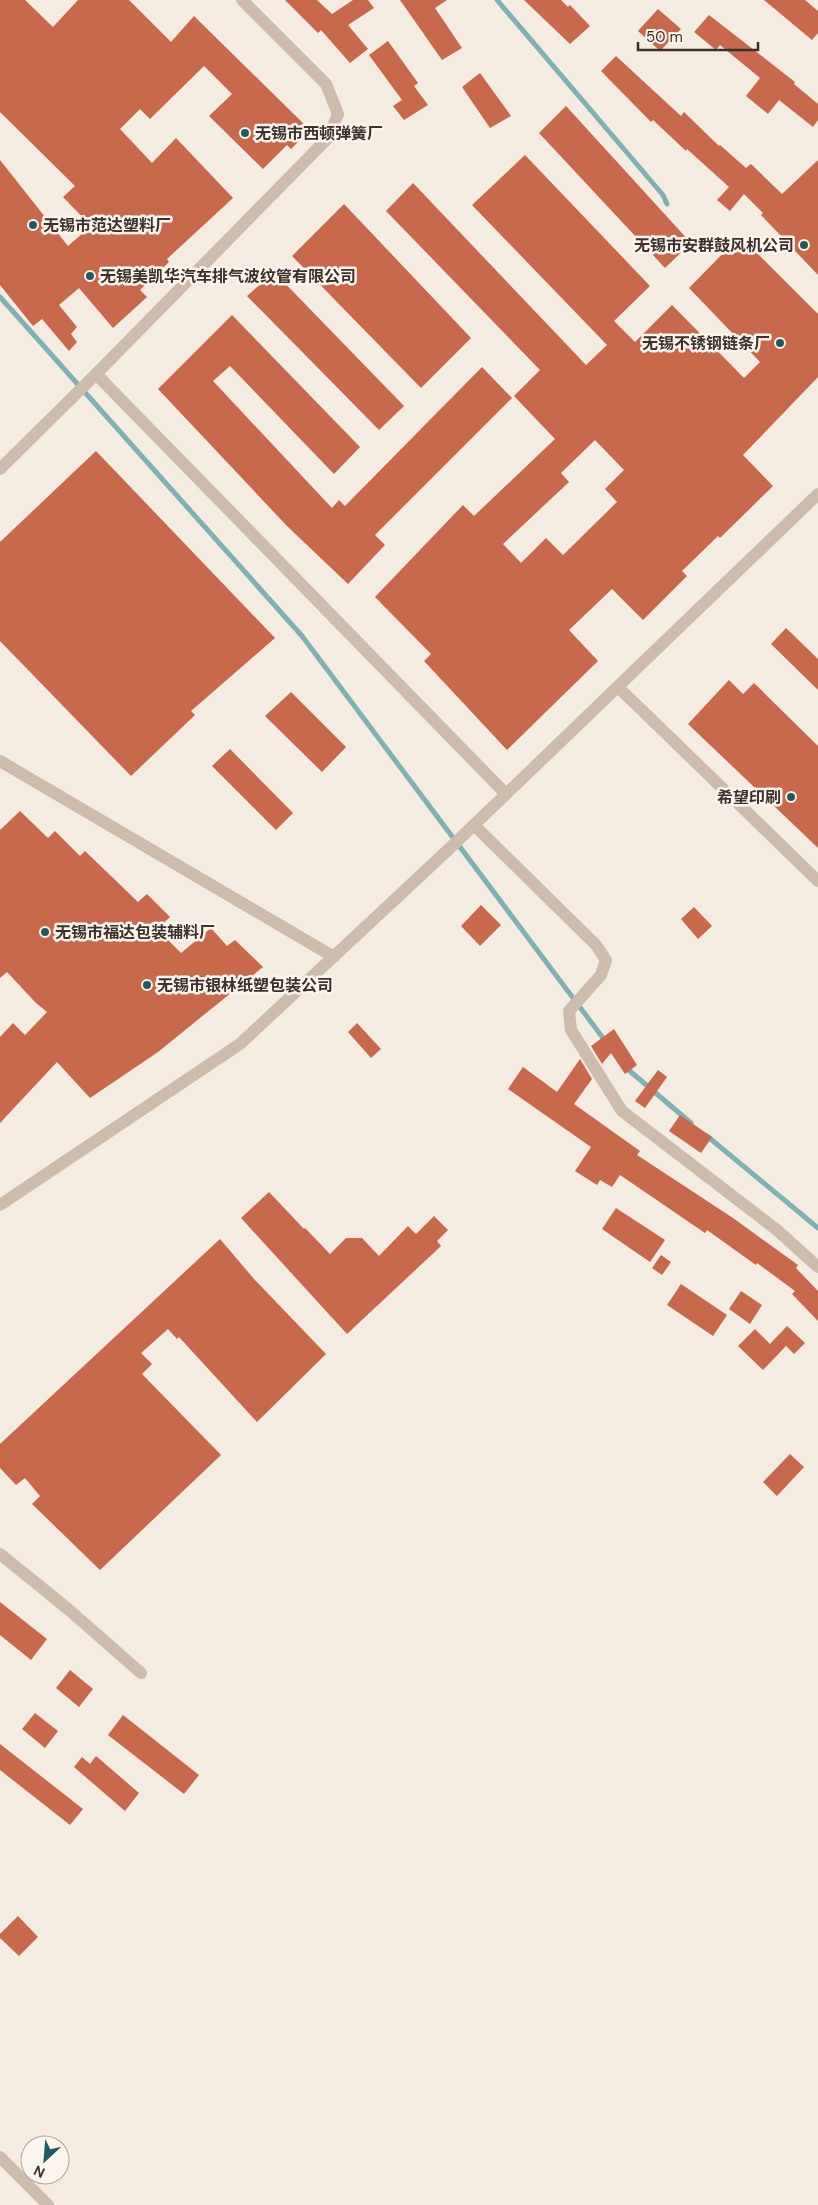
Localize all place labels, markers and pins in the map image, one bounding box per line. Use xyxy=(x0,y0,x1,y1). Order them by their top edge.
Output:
place label: 无锡市西顿弹簧厂 xyxy=(255,123,383,144)
marker: 无锡市西顿弹簧厂 xyxy=(239,127,251,139)
place label: 无锡市范达塑料厂 xyxy=(43,215,171,236)
marker: 无锡市范达塑料厂 xyxy=(27,219,39,231)
place label: 无锡市安群鼓风机公司 xyxy=(634,235,794,256)
marker: 无锡市安群鼓风机公司 xyxy=(798,239,810,251)
place label: 无锡美凯华汽车排气波纹管有限公司 xyxy=(100,266,356,287)
marker: 无锡美凯华汽车排气波纹管有限公司 xyxy=(84,270,96,282)
place label: 无锡不锈钢链条厂 xyxy=(642,333,770,354)
marker: 无锡不锈钢链条厂 xyxy=(774,337,786,349)
place label: 希望印刷 xyxy=(717,787,781,808)
marker: 希望印刷 xyxy=(785,791,797,803)
place label: 无锡市福达包装辅料厂 xyxy=(55,922,215,943)
marker: 无锡市福达包装辅料厂 xyxy=(39,926,51,938)
place label: 无锡市银林纸塑包装公司 xyxy=(157,975,333,996)
marker: 无锡市银林纸塑包装公司 xyxy=(141,979,153,991)

